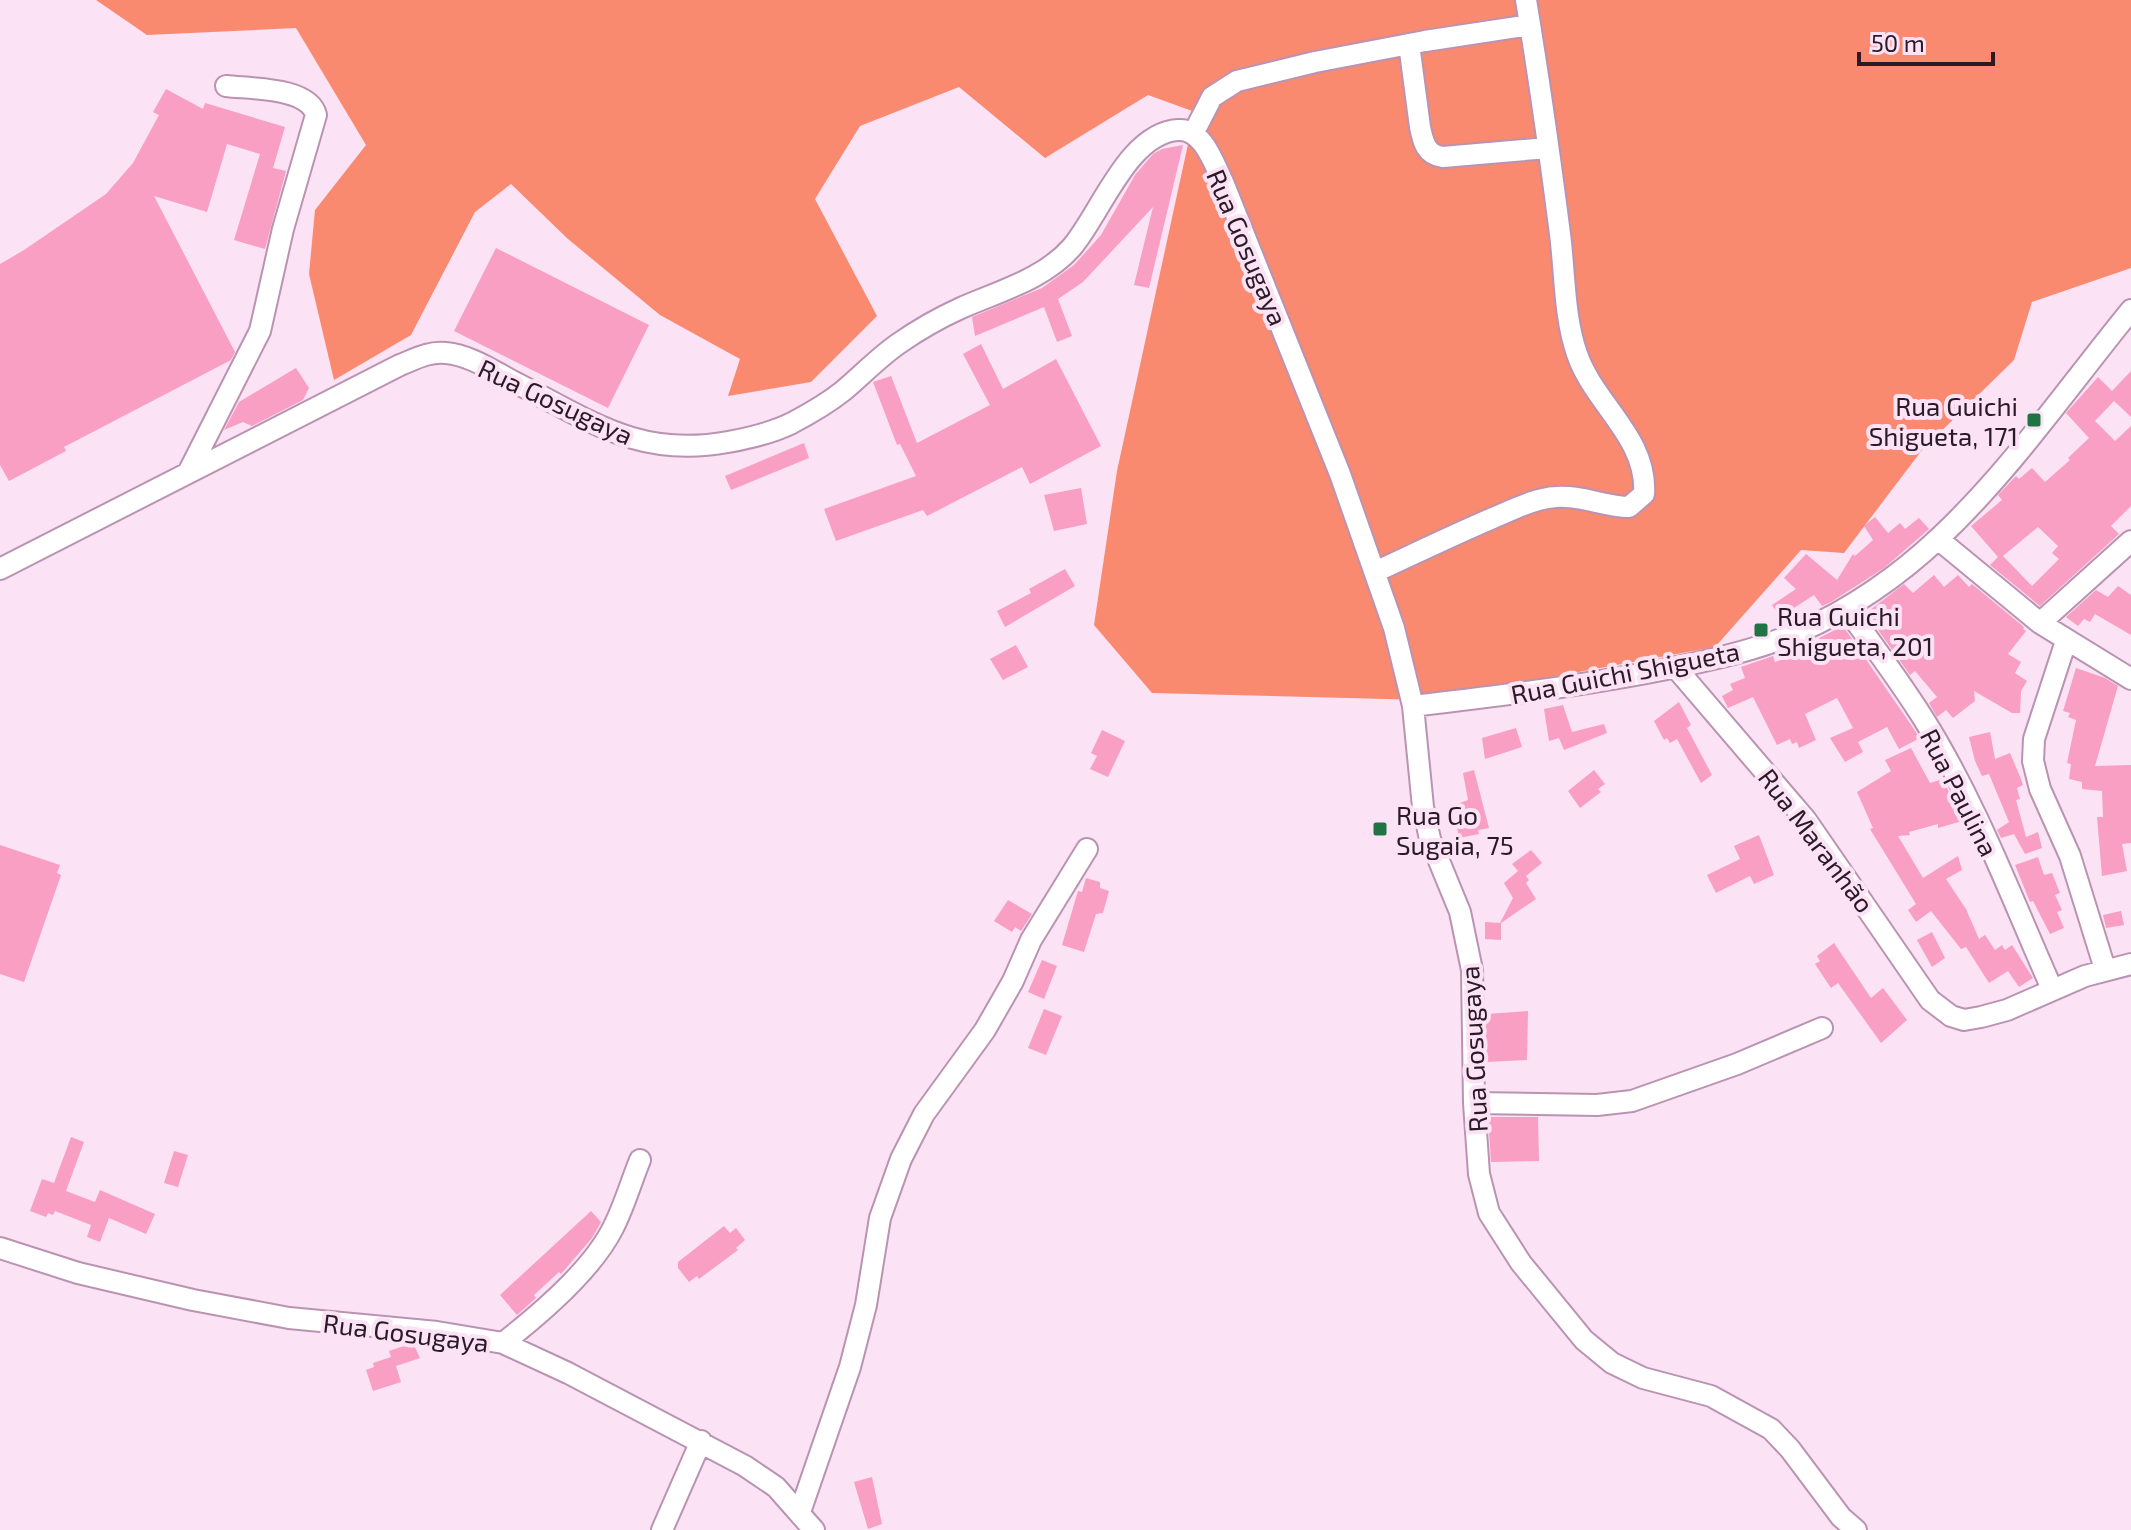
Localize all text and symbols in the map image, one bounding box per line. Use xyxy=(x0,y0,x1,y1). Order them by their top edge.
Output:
scale bar xyxy=(1859,16,1993,66)
text: 50 m xyxy=(1871,28,1925,57)
street label: Rua Gosugaya xyxy=(1201,164,1295,330)
street label: Rua Gosugaya xyxy=(474,352,638,450)
place label: Rua Guichi Shigueta, 171 xyxy=(1869,390,2018,451)
marker: Rua Guichi Shigueta, 171 xyxy=(2025,411,2043,429)
place label: Rua Guichi Shigueta, 201 xyxy=(1777,600,1933,661)
marker: Rua Guichi Shigueta, 201 xyxy=(1752,621,1770,639)
street label: Rua Guichi Shigueta xyxy=(1508,635,1742,709)
street label: Rua Paulina xyxy=(1915,723,2005,861)
street label: Rua Maranhão xyxy=(1753,762,1881,918)
place label: Rua Go Sugaia, 75 xyxy=(1396,799,1514,860)
marker: Rua Go Sugaia, 75 xyxy=(1371,820,1389,838)
street label: Rua Gosugaya xyxy=(1453,965,1493,1133)
street label: Rua Gosugaya xyxy=(321,1306,491,1358)

